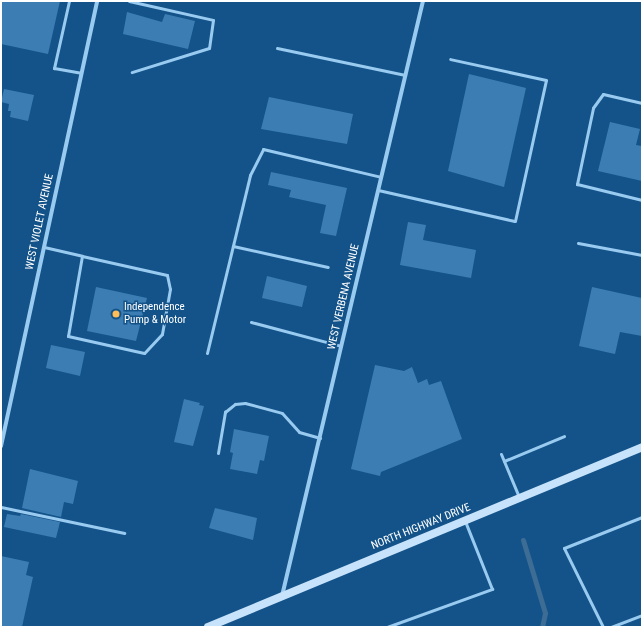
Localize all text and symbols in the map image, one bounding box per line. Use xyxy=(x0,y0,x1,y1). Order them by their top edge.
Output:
street label: WEST VIOLET AVENUE xyxy=(23,173,57,271)
street label: WEST VERBENA AVENUE xyxy=(325,243,363,351)
place label: Independence Pump & Motor xyxy=(124,301,186,327)
marker: Independence Pump & Motor xyxy=(111,309,121,319)
street label: NORTH HIGHWAY DRIVE xyxy=(370,501,472,553)

